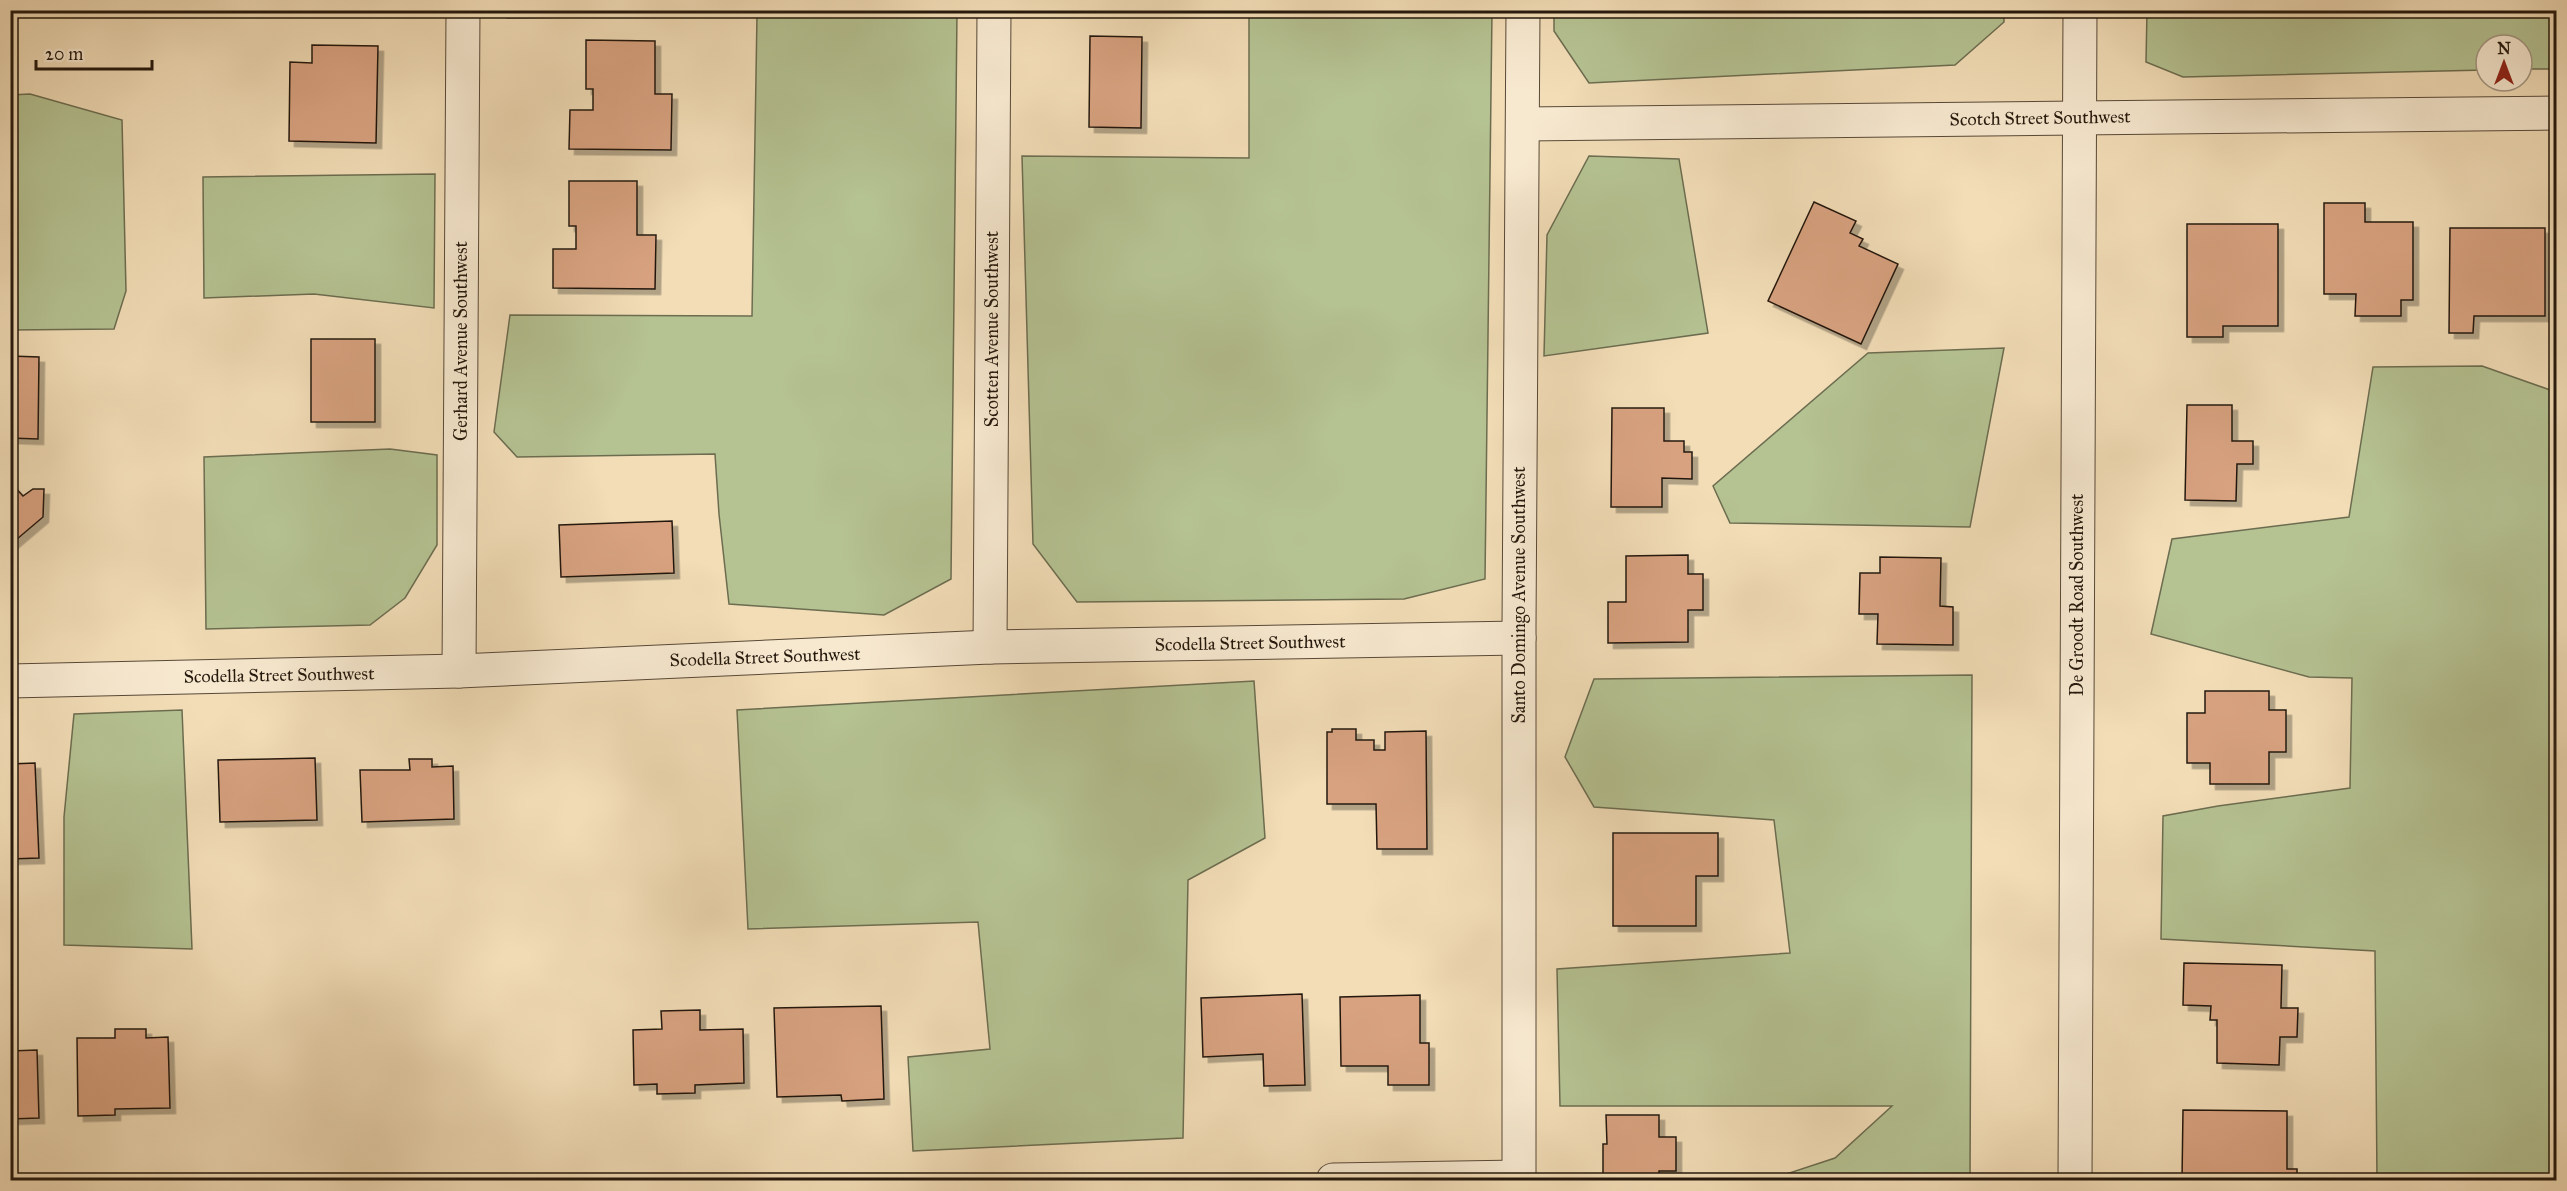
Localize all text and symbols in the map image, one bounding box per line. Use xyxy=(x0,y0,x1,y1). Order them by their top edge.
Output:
scale bar xyxy=(36,33,152,71)
north arrow xyxy=(2474,33,2534,93)
text: N xyxy=(2497,39,2511,58)
text: 20 m xyxy=(45,43,83,65)
street label: Scotch Street Southwest xyxy=(1949,105,2131,131)
street label: Scotten Avenue Southwest xyxy=(981,230,1003,427)
street label: Gerhard Avenue Southwest xyxy=(450,240,472,441)
street label: Santo Domingo Avenue Southwest xyxy=(1508,466,1531,724)
street label: De Groodt Road Southwest xyxy=(2066,493,2088,696)
street label: Scodella Street Southwest xyxy=(1154,630,1346,656)
street label: Scodella Street Southwest xyxy=(669,643,861,671)
street label: Scodella Street Southwest xyxy=(183,662,375,688)

